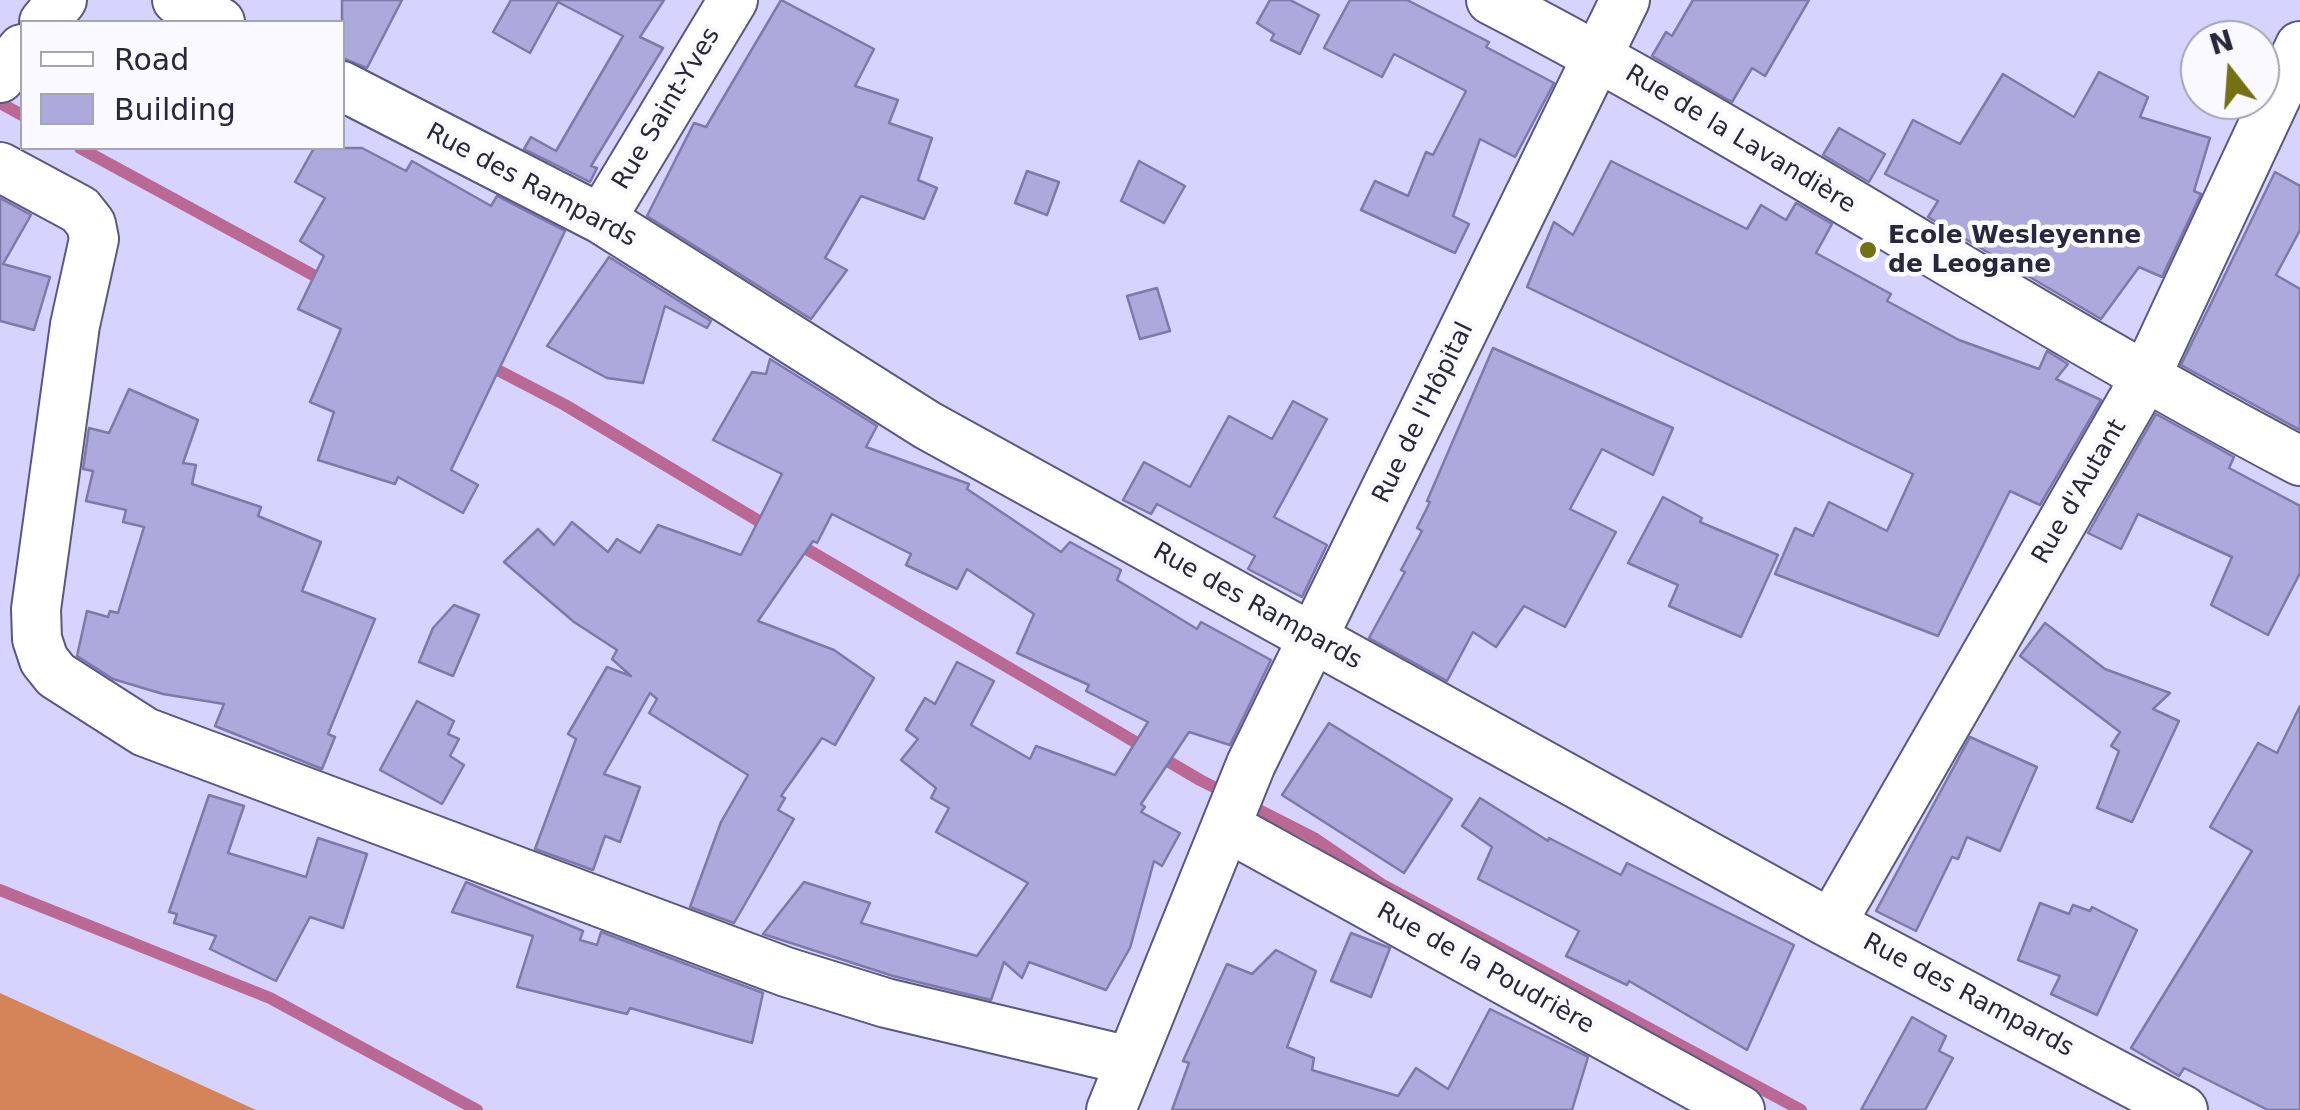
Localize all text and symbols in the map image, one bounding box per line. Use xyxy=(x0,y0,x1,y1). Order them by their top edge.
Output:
legend xyxy=(20,20,345,150)
north arrow xyxy=(2180,20,2280,120)
street label: Rue Saint-Yves xyxy=(607,23,727,195)
text: N xyxy=(2206,24,2238,62)
text: Road xyxy=(114,42,189,77)
street label: Rue de la Lavandière xyxy=(1619,59,1861,221)
text: Building xyxy=(114,92,236,127)
street label: Rue des Rampards xyxy=(421,118,641,254)
place label: Ecole Wesleyenne de Leogane xyxy=(1888,221,2141,280)
marker: Ecole Wesleyenne de Leogane xyxy=(1857,239,1879,261)
street label: Rue de l'Hôpital xyxy=(1367,318,1481,508)
street label: Rue d'Autant xyxy=(2027,414,2133,570)
street label: Rue des Rampards xyxy=(1147,537,1367,677)
street label: Rue de la Poudrière xyxy=(1371,897,1599,1041)
street label: Rue des Rampards xyxy=(1858,928,2078,1064)

